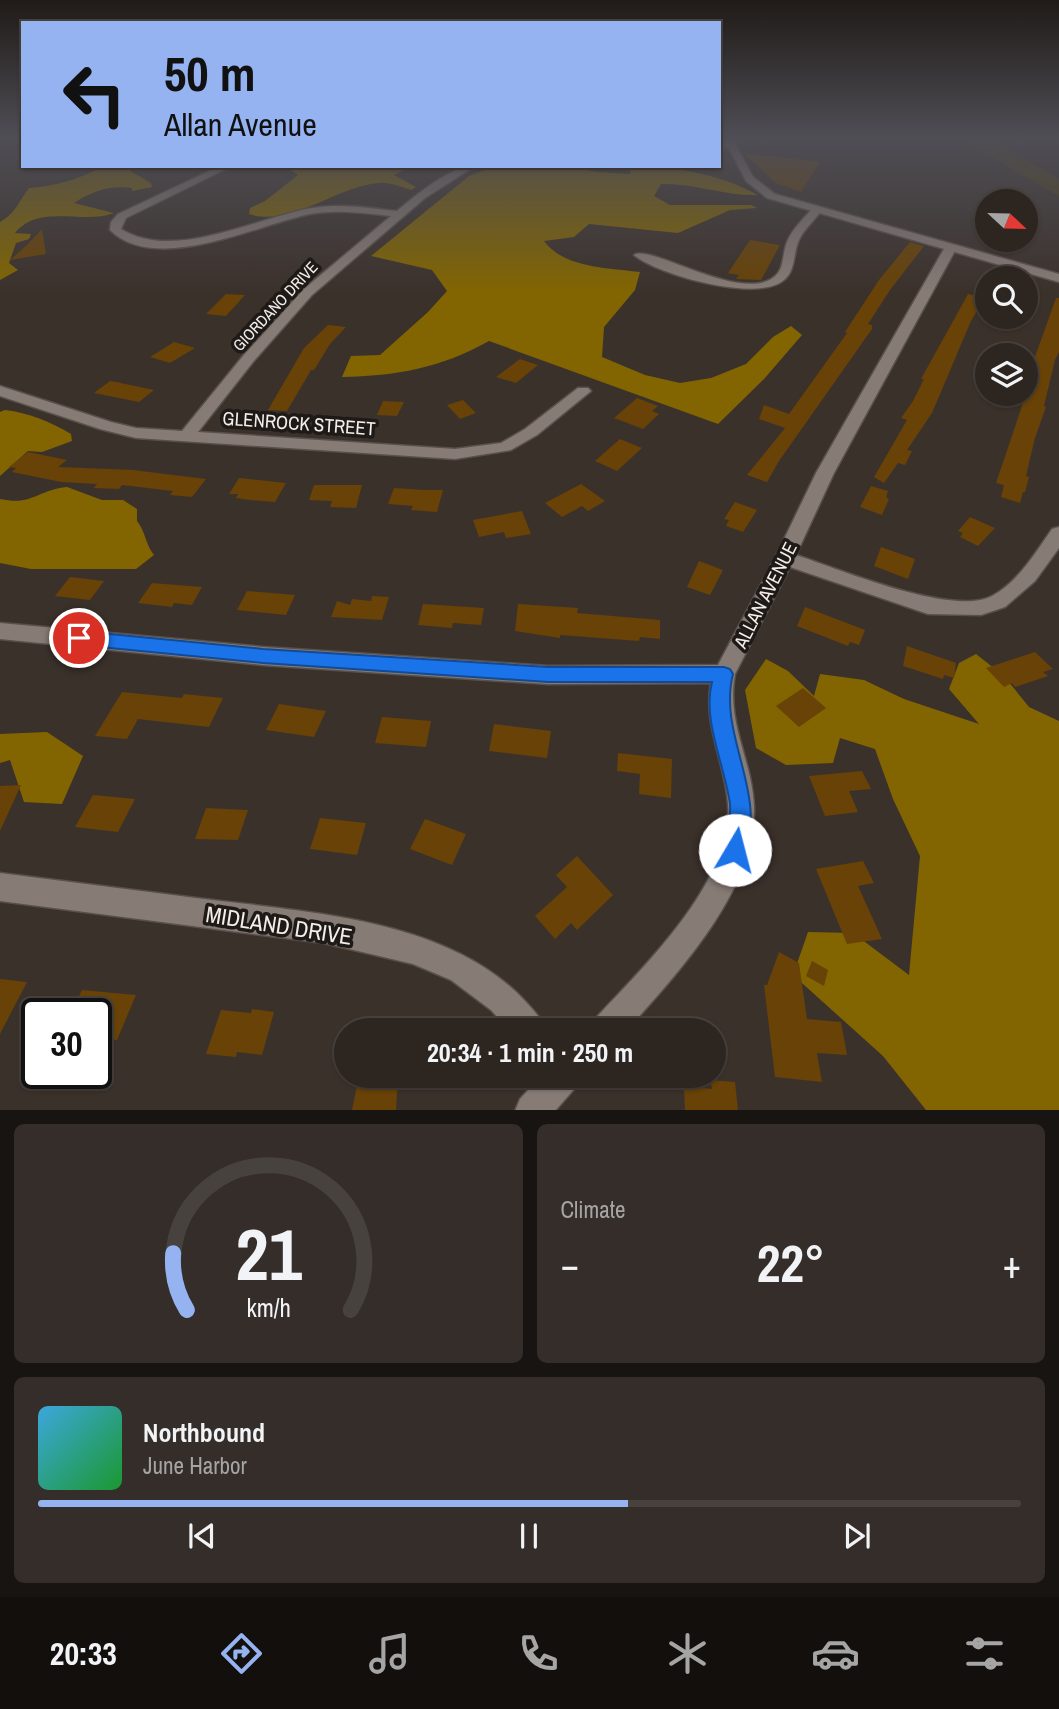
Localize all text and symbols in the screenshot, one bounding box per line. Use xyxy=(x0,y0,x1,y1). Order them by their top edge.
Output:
text: 50 m xyxy=(164,40,256,106)
icon: left xyxy=(49,49,140,140)
text: Allan Avenue xyxy=(164,103,317,146)
north arrow xyxy=(975,189,1038,252)
map controls xyxy=(975,189,1038,406)
street label: GIORDANO DRIVE xyxy=(228,256,322,356)
button: search xyxy=(975,266,1038,329)
button: layers xyxy=(975,343,1038,406)
street label: GLENROCK STREET xyxy=(222,405,377,441)
street label: ALLAN AVENUE xyxy=(727,538,803,653)
pin xyxy=(49,608,109,668)
icon: arrive xyxy=(60,619,98,657)
position arrow xyxy=(698,813,772,887)
street label: MIDLAND DRIVE xyxy=(204,898,354,952)
speed limit sign: 30 xyxy=(21,998,112,1089)
text: 20:34 · 1 min · 250 m xyxy=(427,1035,633,1070)
text: Climate xyxy=(561,1194,625,1225)
text: 21 xyxy=(235,1205,302,1303)
text: 22° xyxy=(757,1228,825,1298)
text: − xyxy=(561,1239,579,1290)
text: + xyxy=(1003,1239,1021,1290)
text: km/h xyxy=(246,1290,290,1324)
text: Northbound xyxy=(143,1415,265,1450)
text: June Harbor xyxy=(143,1450,247,1481)
icon: previous xyxy=(183,1517,221,1555)
icon: pause xyxy=(510,1517,548,1555)
icon: next xyxy=(838,1517,876,1555)
icon: directions xyxy=(217,1629,266,1678)
icon: music xyxy=(365,1629,414,1678)
icon: phone xyxy=(514,1629,563,1678)
icon: climate xyxy=(663,1629,712,1678)
icon: car xyxy=(811,1629,860,1678)
icon: filters xyxy=(960,1629,1009,1678)
text: 20:33 xyxy=(50,1632,117,1675)

